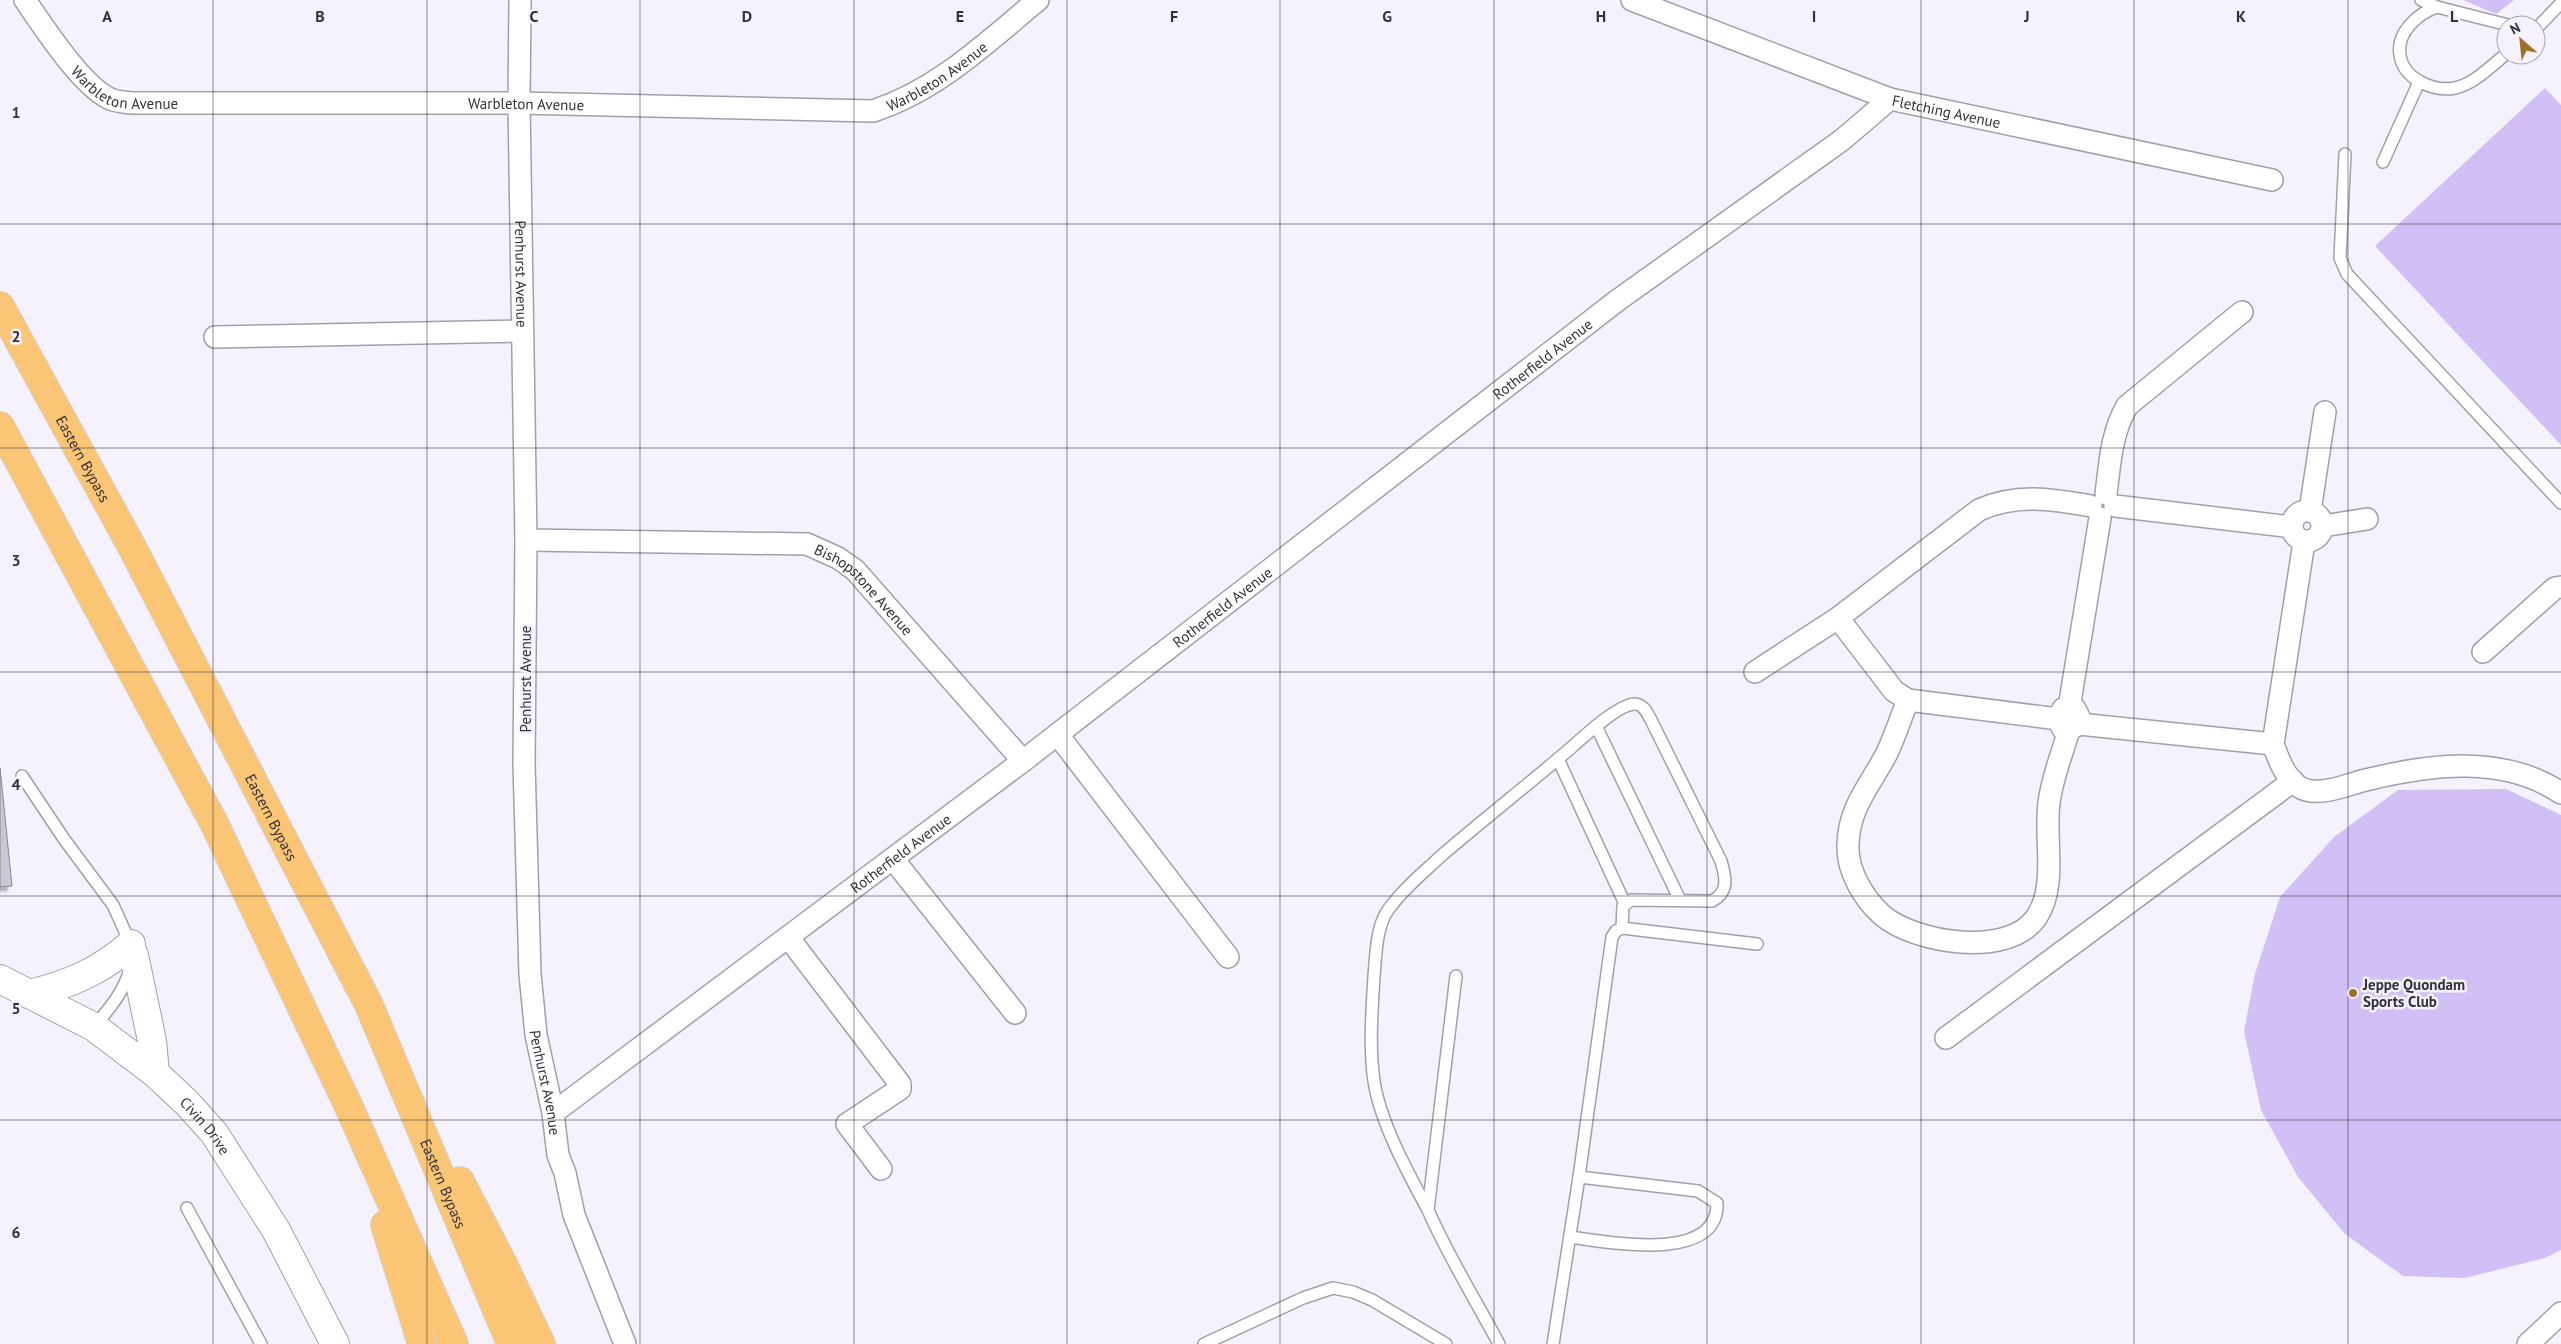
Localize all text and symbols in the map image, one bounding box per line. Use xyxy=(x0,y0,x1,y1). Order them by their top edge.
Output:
text: A xyxy=(102,6,112,26)
text: B xyxy=(315,6,325,26)
text: C xyxy=(530,6,539,26)
text: D xyxy=(742,6,752,26)
text: E xyxy=(956,6,964,26)
text: F xyxy=(1170,6,1178,26)
text: G xyxy=(1382,6,1392,26)
text: H xyxy=(1596,6,1606,26)
text: I xyxy=(1812,6,1816,26)
text: J xyxy=(2023,6,2030,26)
text: K xyxy=(2236,6,2246,26)
text: L xyxy=(2450,6,2459,26)
north arrow xyxy=(2496,15,2546,65)
text: N xyxy=(2507,18,2523,39)
street label: Warbleton Avenue xyxy=(883,37,991,115)
street label: Warbleton Avenue xyxy=(67,62,178,113)
street label: Fletching Avenue xyxy=(1890,90,2002,132)
street label: Warbleton Avenue xyxy=(468,93,584,114)
text: 1 xyxy=(11,102,21,122)
street label: Penhurst Avenue xyxy=(511,220,532,328)
street label: Rotherfield Avenue xyxy=(1489,314,1596,403)
text: 2 xyxy=(11,326,21,346)
street label: Eastern Bypass xyxy=(52,412,115,505)
street label: Bishopstone Avenue xyxy=(812,539,917,639)
text: 3 xyxy=(11,550,21,570)
street label: Rotherfield Avenue xyxy=(1168,562,1276,651)
street label: Penhurst Avenue xyxy=(516,626,535,732)
street label: Eastern Bypass xyxy=(241,770,302,864)
text: 4 xyxy=(11,774,21,794)
street label: Rotherfield Avenue xyxy=(846,809,954,897)
place label: Jeppe Quondam Sports Club xyxy=(2362,975,2465,1011)
marker: Jeppe Quondam Sports Club xyxy=(2347,987,2359,999)
text: 5 xyxy=(11,998,21,1018)
street label: Penhurst Avenue xyxy=(526,1029,565,1136)
street label: Civin Drive xyxy=(176,1092,235,1158)
street label: Eastern Bypass xyxy=(417,1136,471,1231)
text: 6 xyxy=(11,1222,21,1242)

